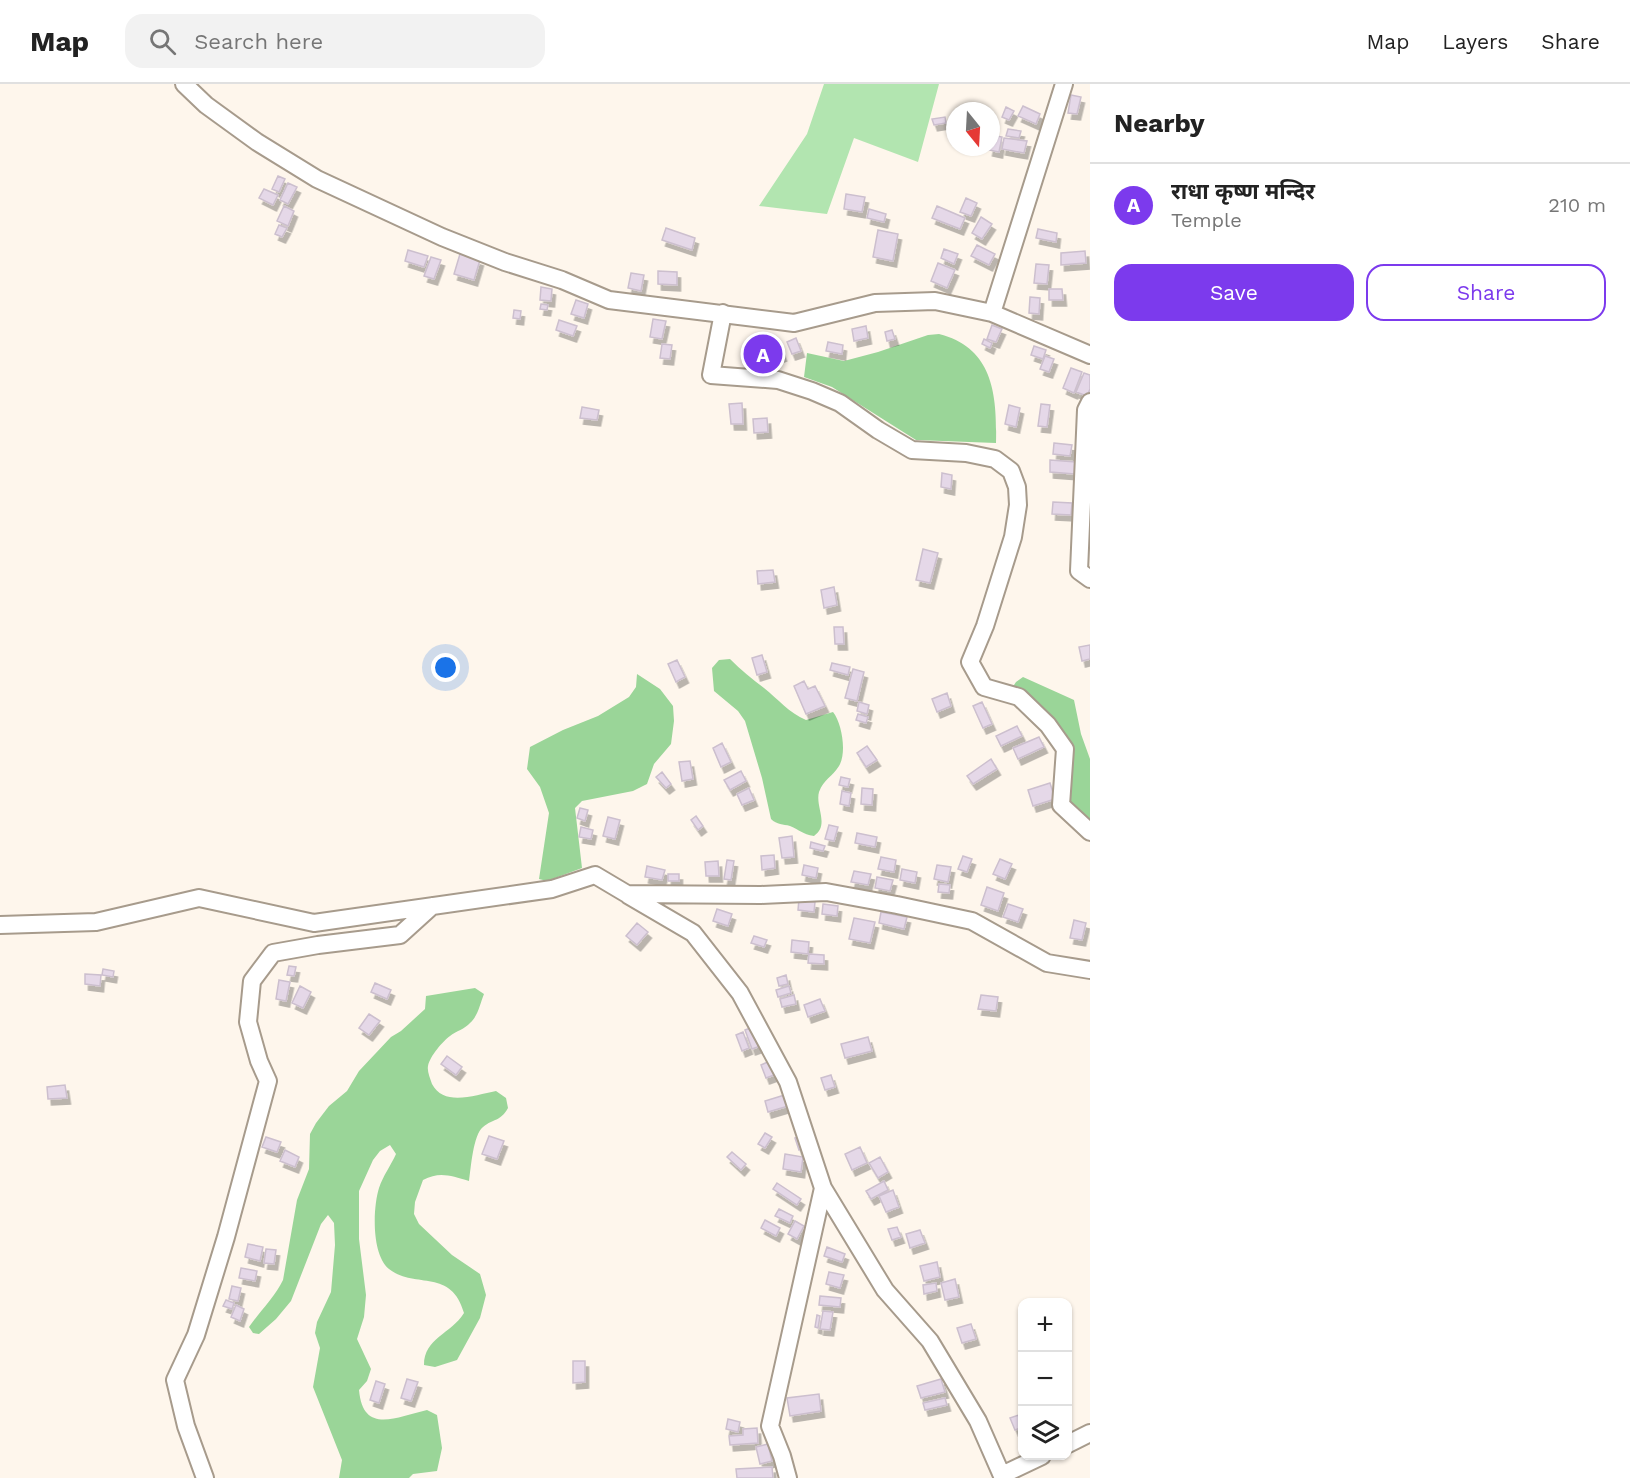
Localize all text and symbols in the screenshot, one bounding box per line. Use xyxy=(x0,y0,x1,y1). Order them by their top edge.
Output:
search box xyxy=(125,14,545,68)
text: Map xyxy=(30,25,89,58)
icon: search xyxy=(146,25,179,58)
text: Search here xyxy=(194,29,323,54)
text: Map xyxy=(1366,29,1409,54)
text: Layers xyxy=(1442,29,1508,54)
text: Share xyxy=(1541,29,1600,54)
north arrow xyxy=(946,102,1000,156)
text: Nearby xyxy=(1114,108,1205,138)
text: राधा कृष्ण मन्दिर xyxy=(1171,179,1315,204)
text: A xyxy=(1127,193,1140,217)
text: 210 m xyxy=(1548,193,1606,217)
text: Temple xyxy=(1171,208,1242,232)
button: Save xyxy=(1114,264,1354,321)
button: Share xyxy=(1366,264,1606,321)
pin: A xyxy=(744,332,783,376)
your location xyxy=(431,653,460,682)
map controls xyxy=(1018,1298,1072,1460)
button: + xyxy=(1018,1298,1072,1352)
button: − xyxy=(1018,1352,1072,1406)
button: layers xyxy=(1018,1406,1072,1460)

